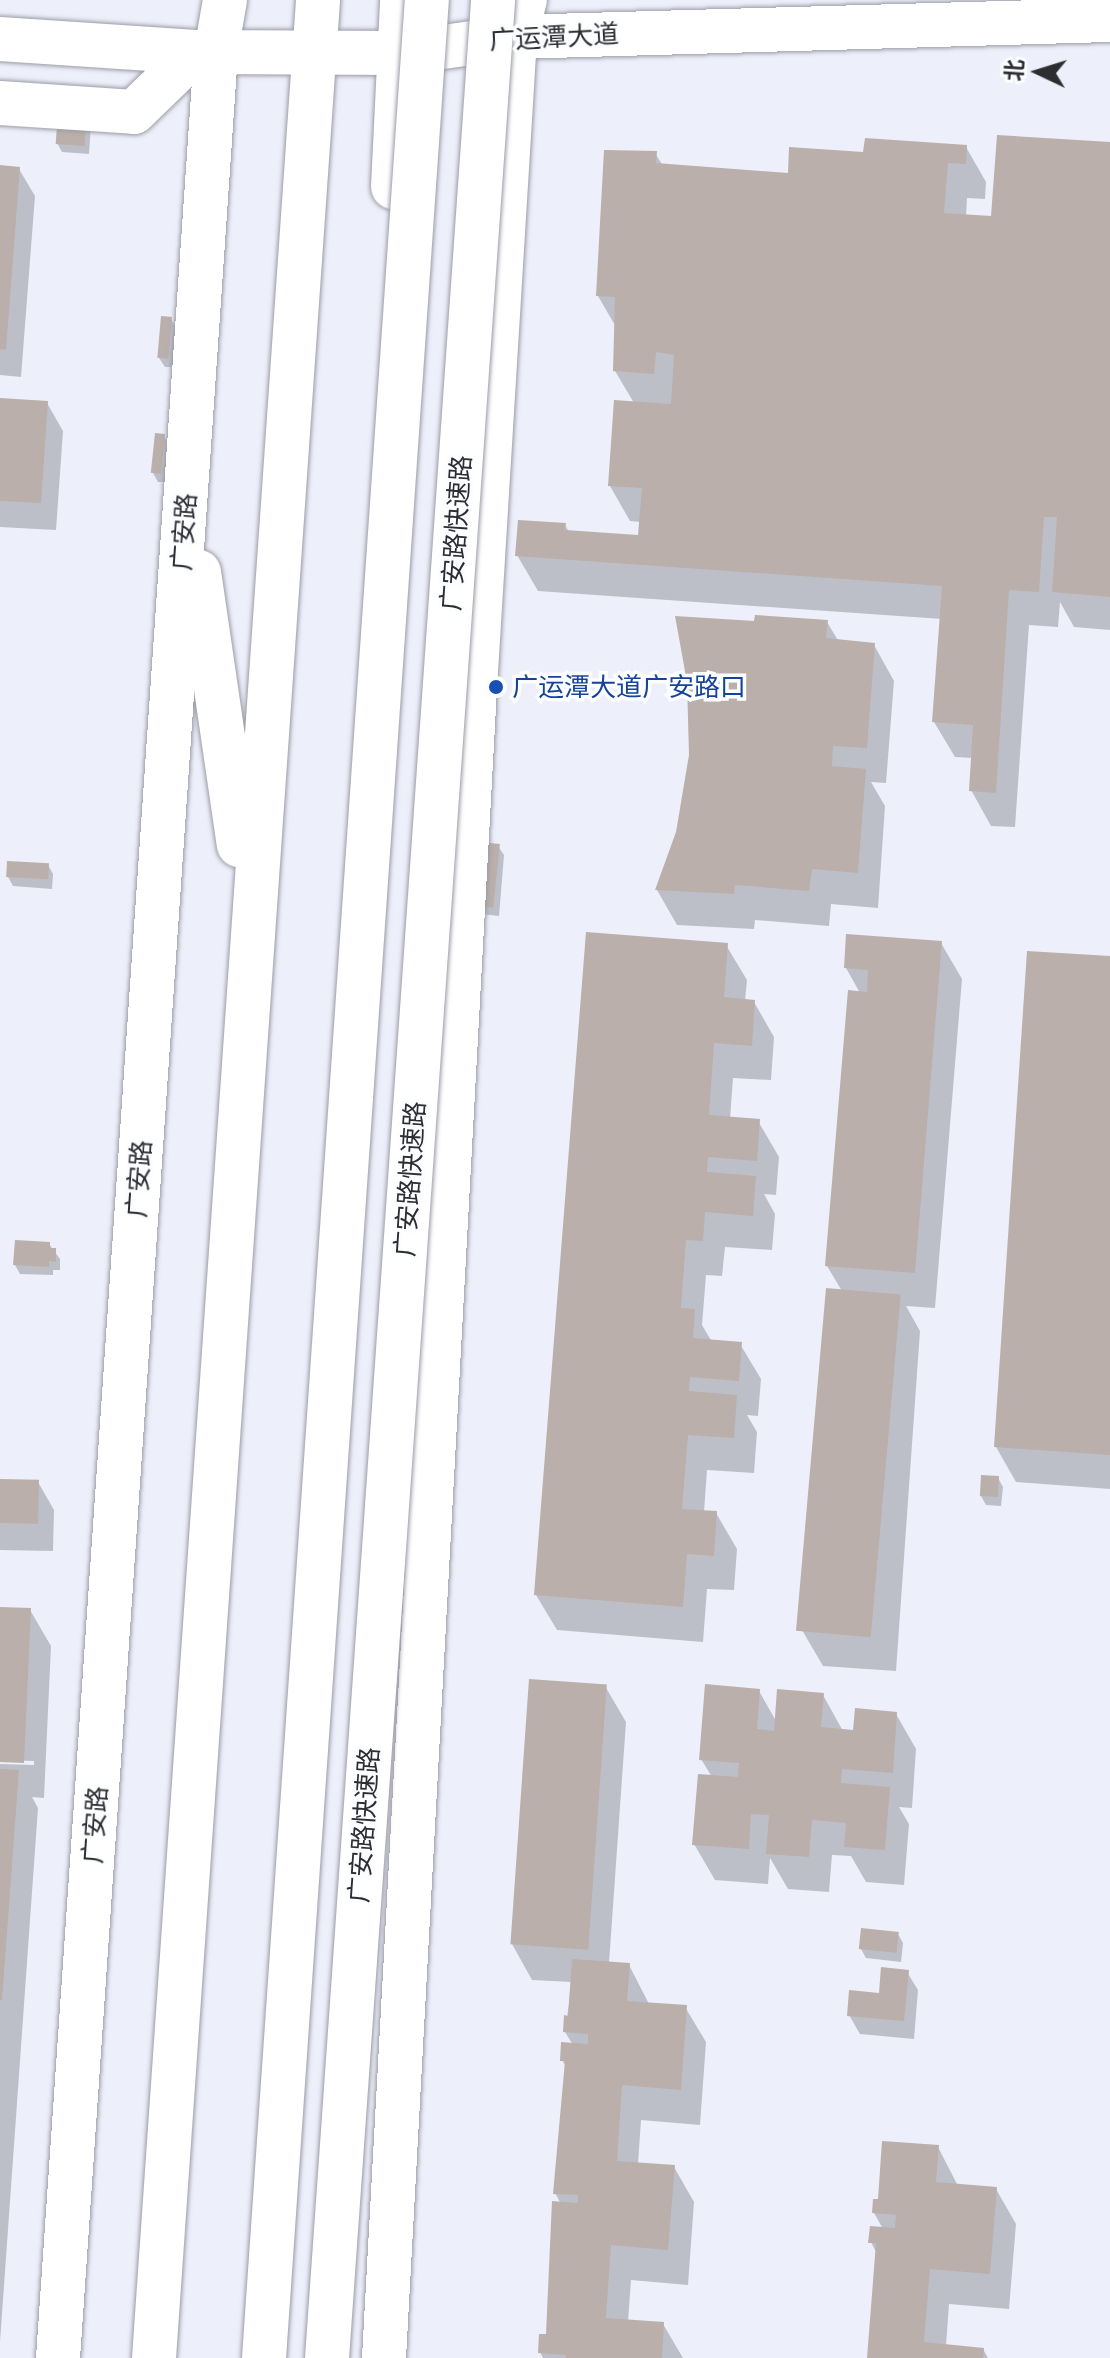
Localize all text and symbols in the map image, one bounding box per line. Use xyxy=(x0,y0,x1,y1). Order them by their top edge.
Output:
street label: 广运潭大道 xyxy=(488,18,620,56)
north arrow xyxy=(998,32,1078,112)
text: 北 xyxy=(998,58,1030,82)
street label: 广安路快速路 xyxy=(435,454,477,612)
street label: 广安路 xyxy=(166,492,202,572)
place label: 广运潭大道广安路口 xyxy=(512,671,746,703)
marker: 广运潭大道广安路口 xyxy=(487,678,505,696)
street label: 广安路快速路 xyxy=(389,1100,431,1258)
street label: 广安路 xyxy=(121,1139,157,1219)
street label: 广安路快速路 xyxy=(343,1746,385,1904)
street label: 广安路 xyxy=(77,1785,113,1865)

